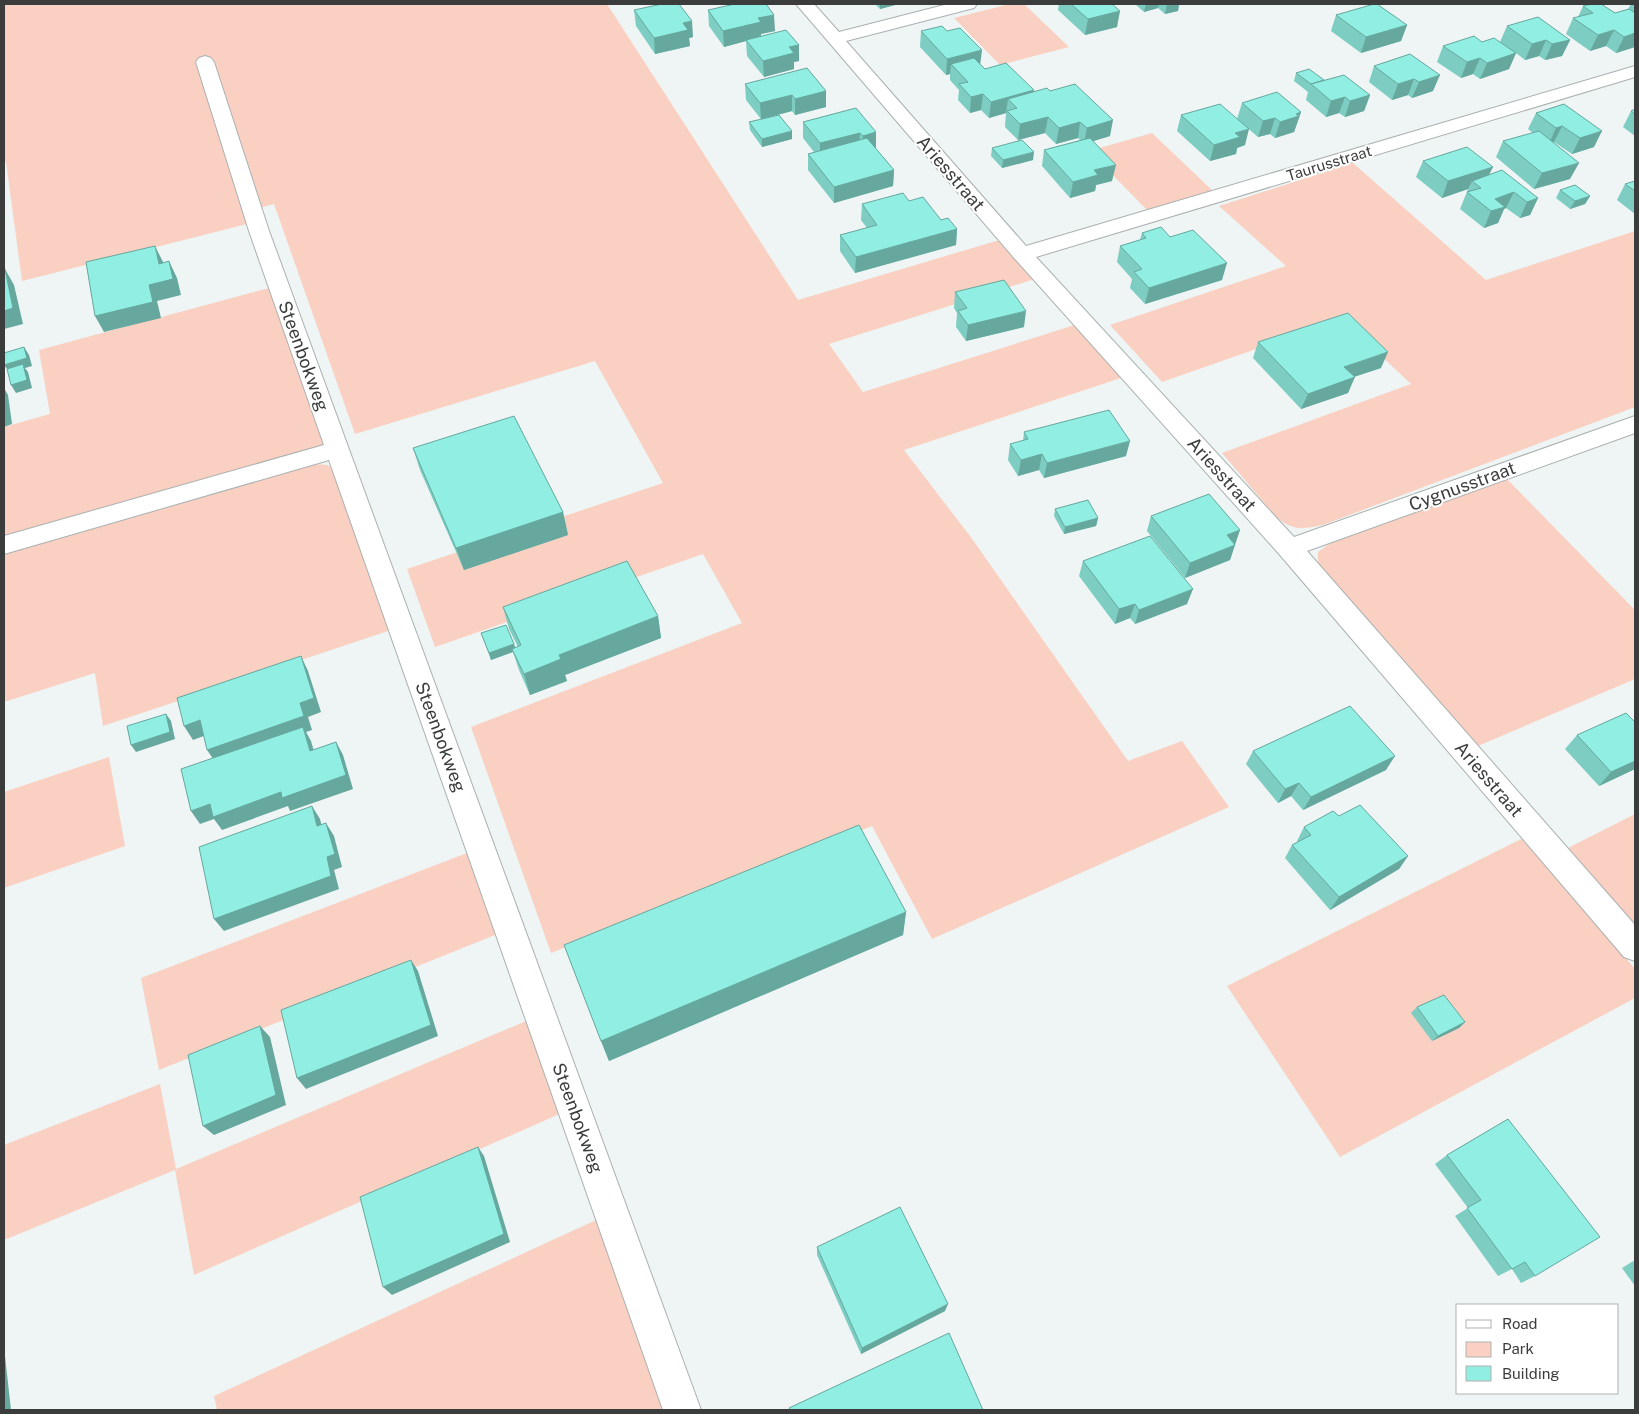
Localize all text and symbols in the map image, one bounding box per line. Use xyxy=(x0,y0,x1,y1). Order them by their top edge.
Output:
street label: Ariesstraat xyxy=(913,131,989,215)
street label: Taurusstraat xyxy=(1284,142,1374,184)
street label: Steenbokweg xyxy=(274,298,334,414)
street label: Ariesstraat xyxy=(1183,433,1261,515)
street label: Cygnusstraat xyxy=(1406,457,1518,515)
street label: Steenbokweg xyxy=(411,679,471,795)
street label: Ariesstraat xyxy=(1451,737,1527,821)
street label: Steenbokweg xyxy=(548,1060,608,1176)
legend xyxy=(1456,1304,1619,1394)
text: Road xyxy=(1502,1315,1538,1332)
text: Park xyxy=(1502,1340,1534,1357)
text: Building xyxy=(1502,1365,1560,1382)

